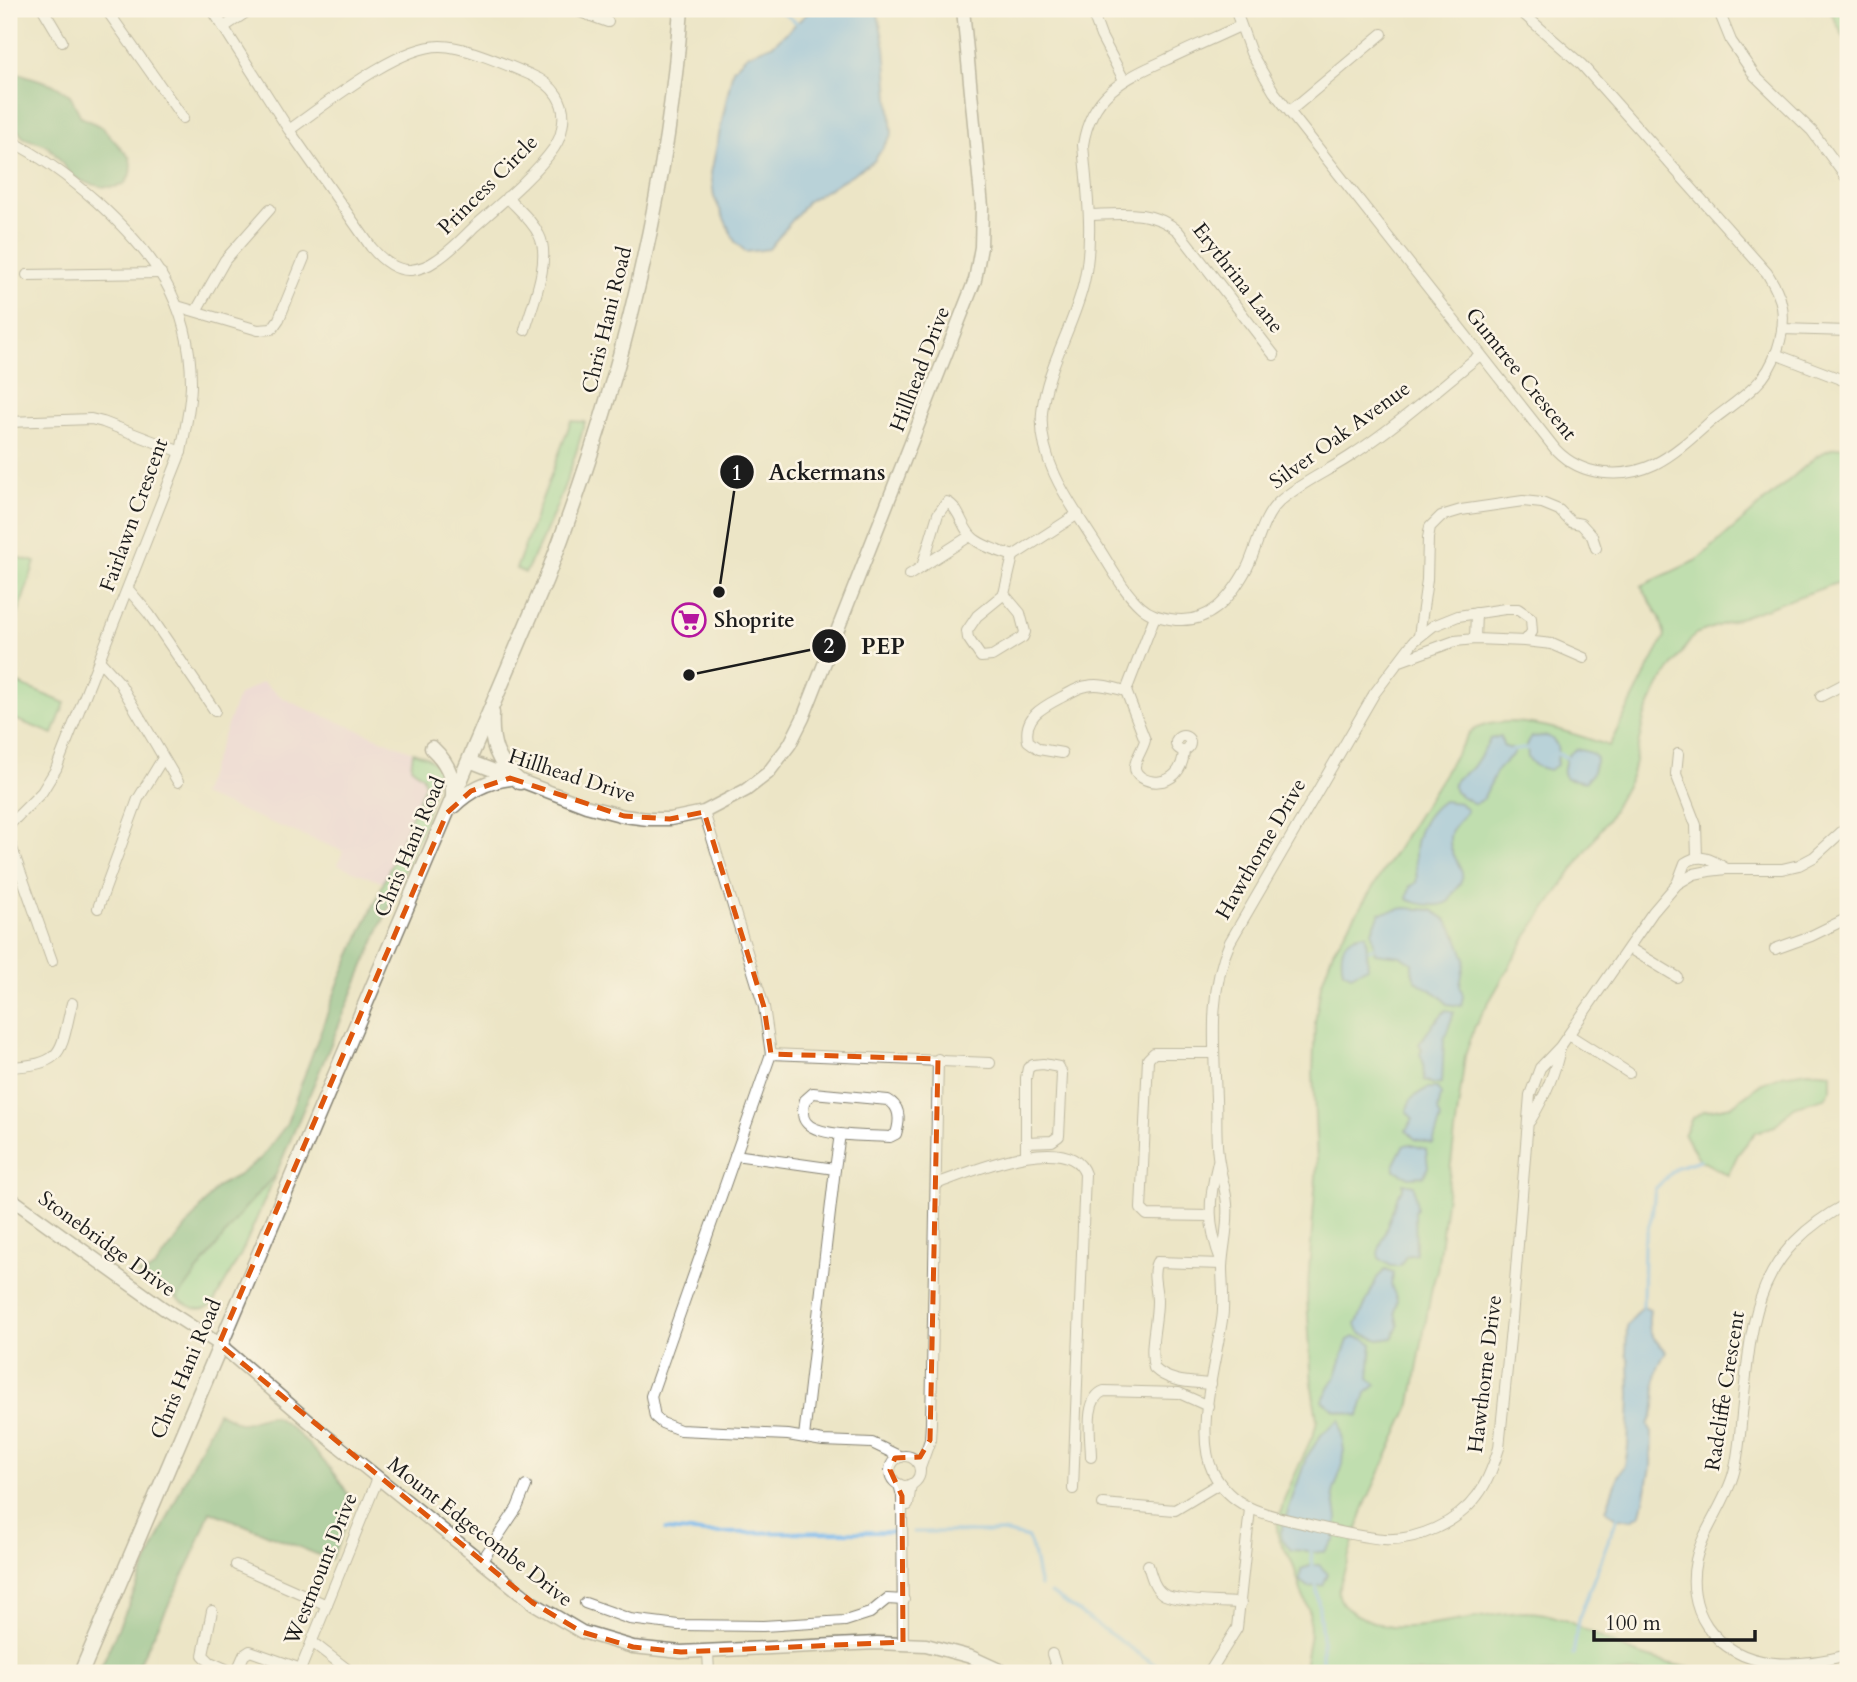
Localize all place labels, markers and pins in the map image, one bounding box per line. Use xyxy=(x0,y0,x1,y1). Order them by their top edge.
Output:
callout: Ackermans xyxy=(719,450,899,494)
supermarket icon: Shoprite xyxy=(670,601,708,639)
place label: Shoprite xyxy=(714,606,795,635)
callout: PEP xyxy=(812,624,919,668)

